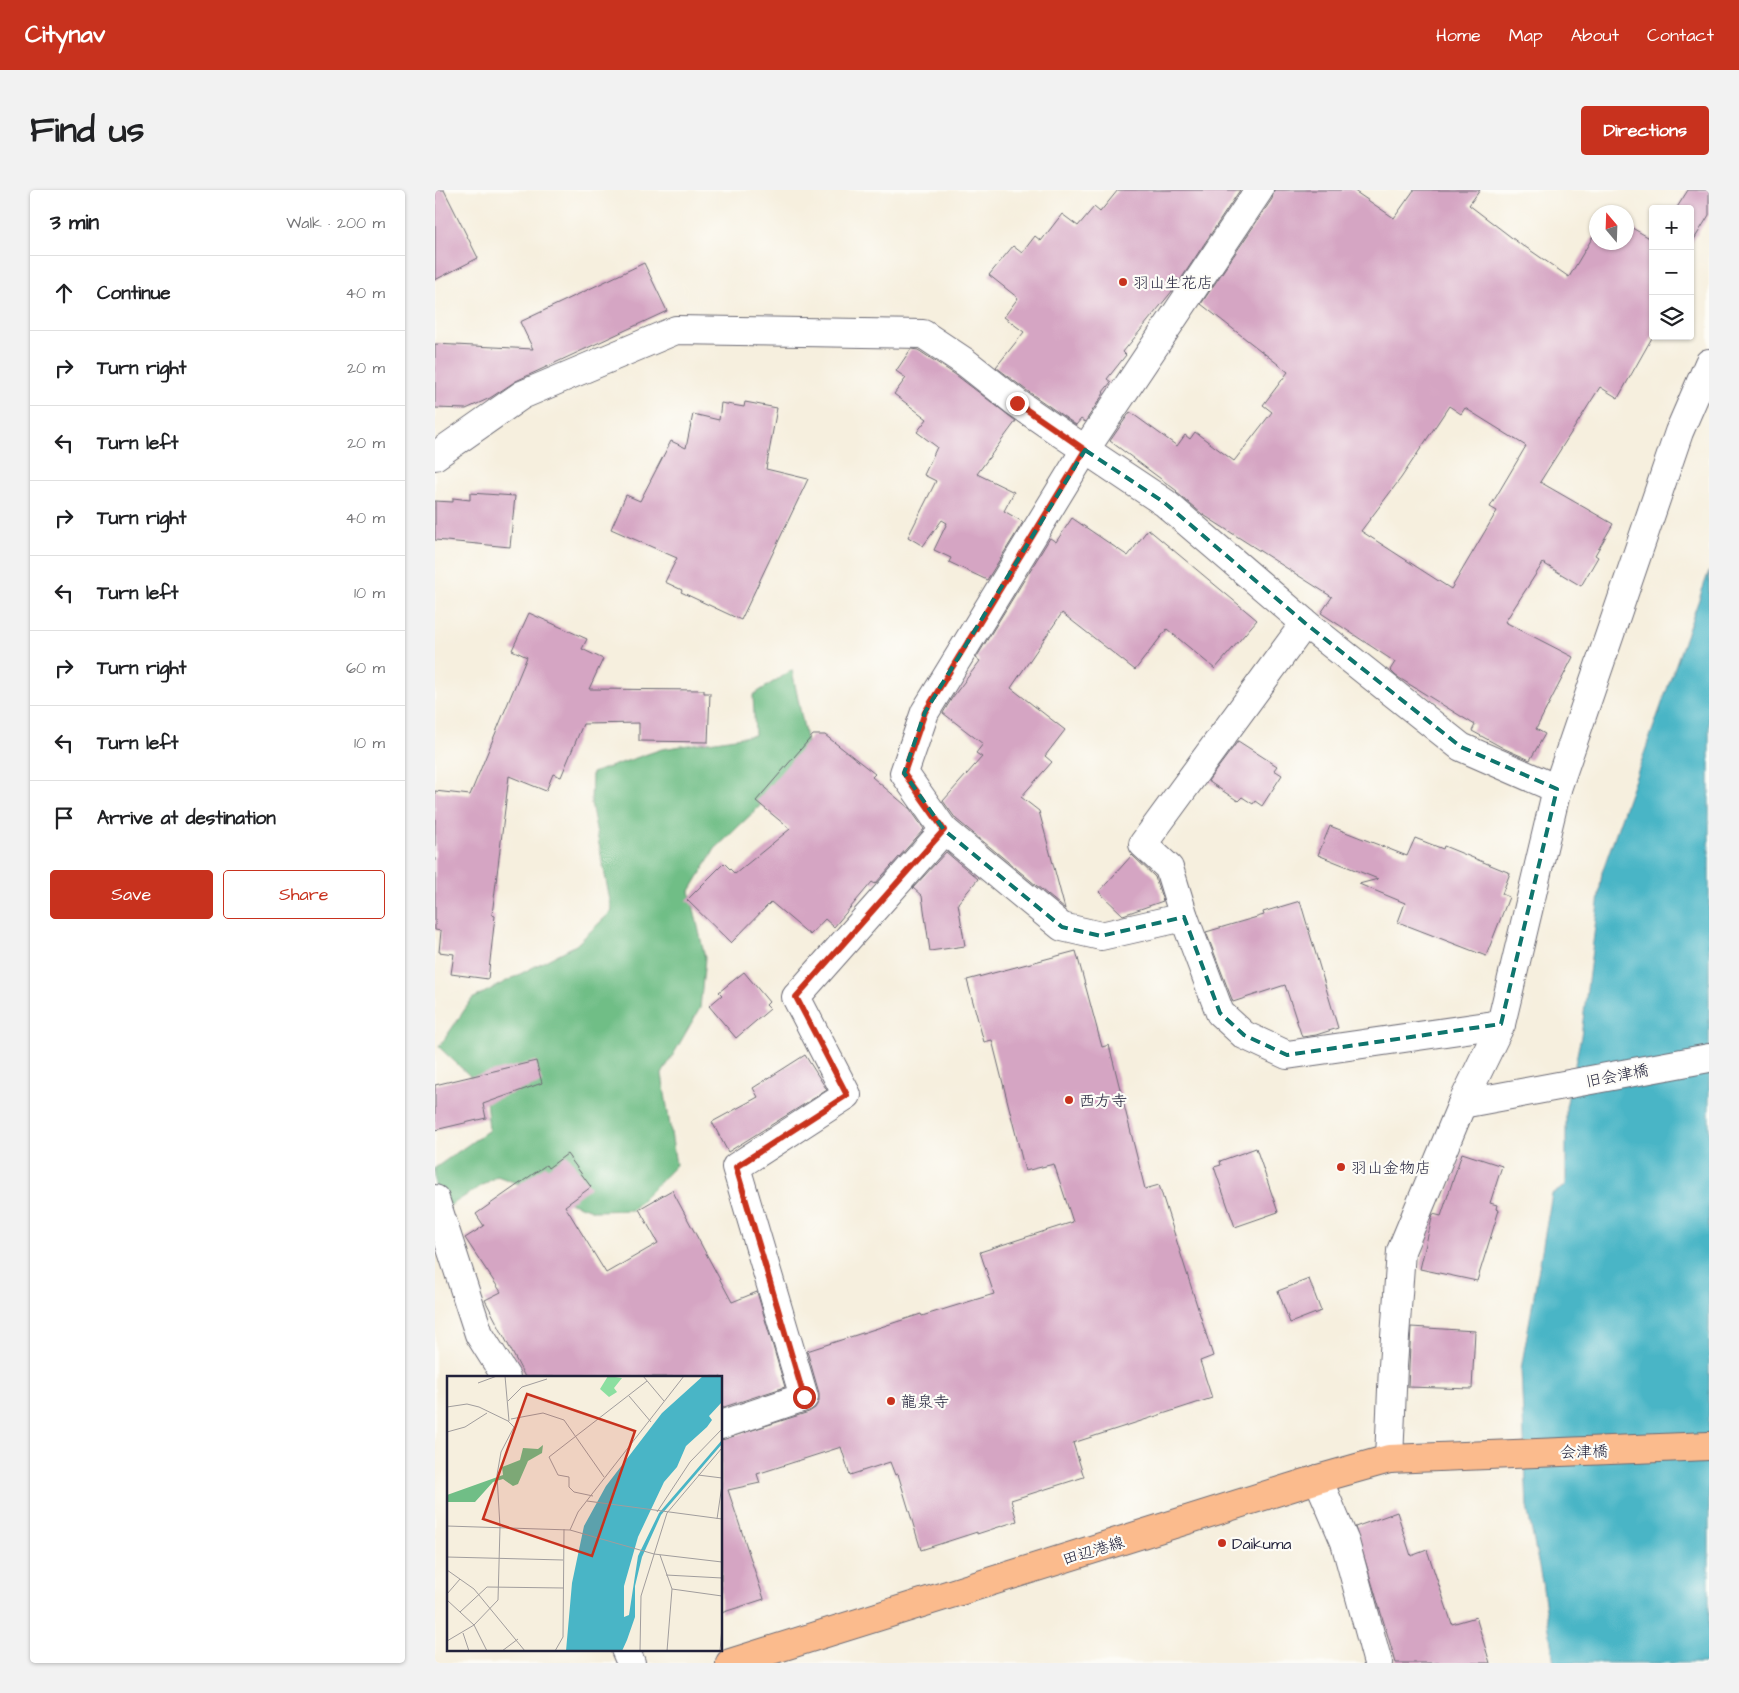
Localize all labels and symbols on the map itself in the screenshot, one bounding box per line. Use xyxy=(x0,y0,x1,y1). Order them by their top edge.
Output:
north arrow xyxy=(1589,205,1634,250)
place label: 羽山生花店 xyxy=(1133,272,1213,294)
marker: 羽山生花店 xyxy=(1117,276,1129,288)
route end xyxy=(1006,392,1029,415)
street label: 旧会津橋 xyxy=(1584,1059,1651,1093)
place label: 西方寺 xyxy=(1079,1090,1127,1112)
marker: 西方寺 xyxy=(1063,1094,1075,1106)
place label: 羽山金物店 xyxy=(1351,1157,1431,1179)
marker: 羽山金物店 xyxy=(1335,1161,1347,1173)
inset map xyxy=(447,1376,723,1650)
route start xyxy=(793,1386,816,1409)
place label: 龍泉寺 xyxy=(901,1391,949,1413)
marker: 龍泉寺 xyxy=(885,1395,897,1407)
street label: 会津橋 xyxy=(1560,1440,1608,1464)
street label: 田辺港線 xyxy=(1059,1531,1127,1571)
place label: Daikuma xyxy=(1232,1533,1291,1555)
marker: Daikuma xyxy=(1216,1537,1228,1549)

